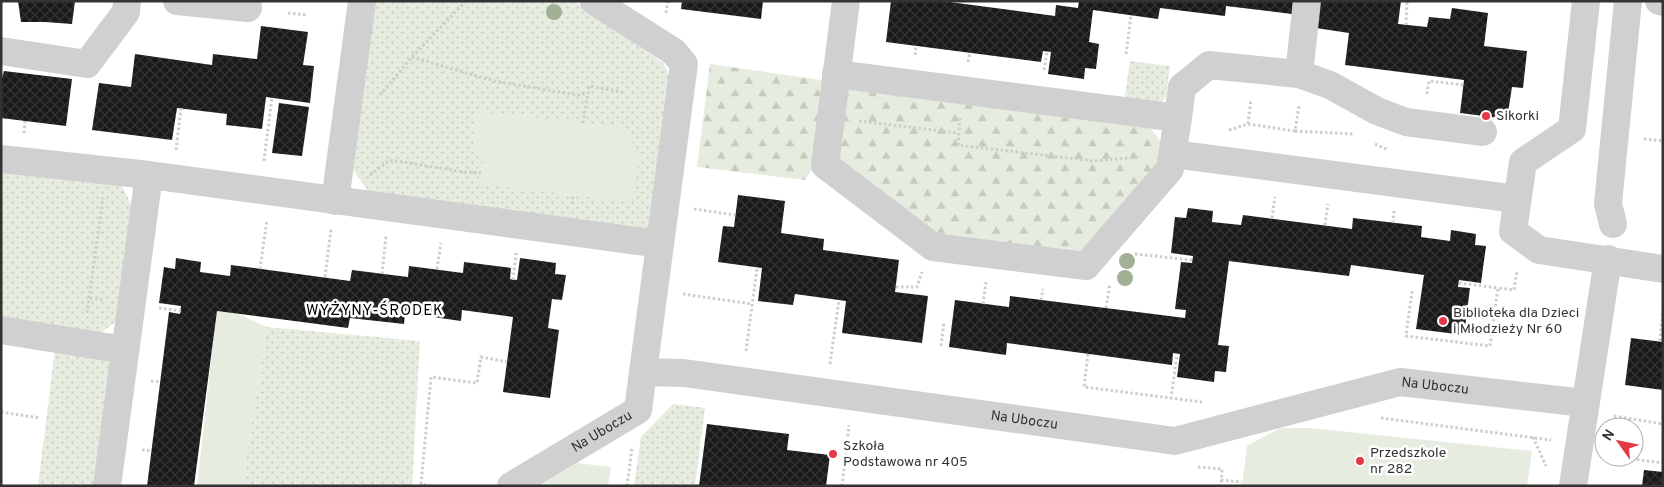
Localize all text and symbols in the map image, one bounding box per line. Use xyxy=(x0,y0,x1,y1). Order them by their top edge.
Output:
place label: Sikorki xyxy=(1496,108,1539,125)
marker: Sikorki xyxy=(1480,110,1492,122)
district label: WYŻYNY-ŚRODEK xyxy=(306,300,444,321)
place label: Biblioteka dla Dzieci i Młodzieży Nr 60 xyxy=(1453,305,1579,338)
marker: Biblioteka dla Dzieci i Młodzieży Nr 60 xyxy=(1437,315,1449,327)
street label: Na Uboczu xyxy=(1400,374,1470,398)
street label: Na Uboczu xyxy=(568,407,635,456)
street label: Na Uboczu xyxy=(990,407,1059,433)
north arrow xyxy=(1594,417,1644,467)
text: N xyxy=(1599,427,1619,445)
place label: Szkoła Podstawowa nr 405 xyxy=(843,438,968,471)
place label: Przedszkole nr 282 xyxy=(1370,445,1446,478)
marker: Szkoła Podstawowa nr 405 xyxy=(827,448,839,460)
marker: Przedszkole nr 282 xyxy=(1354,455,1366,467)

